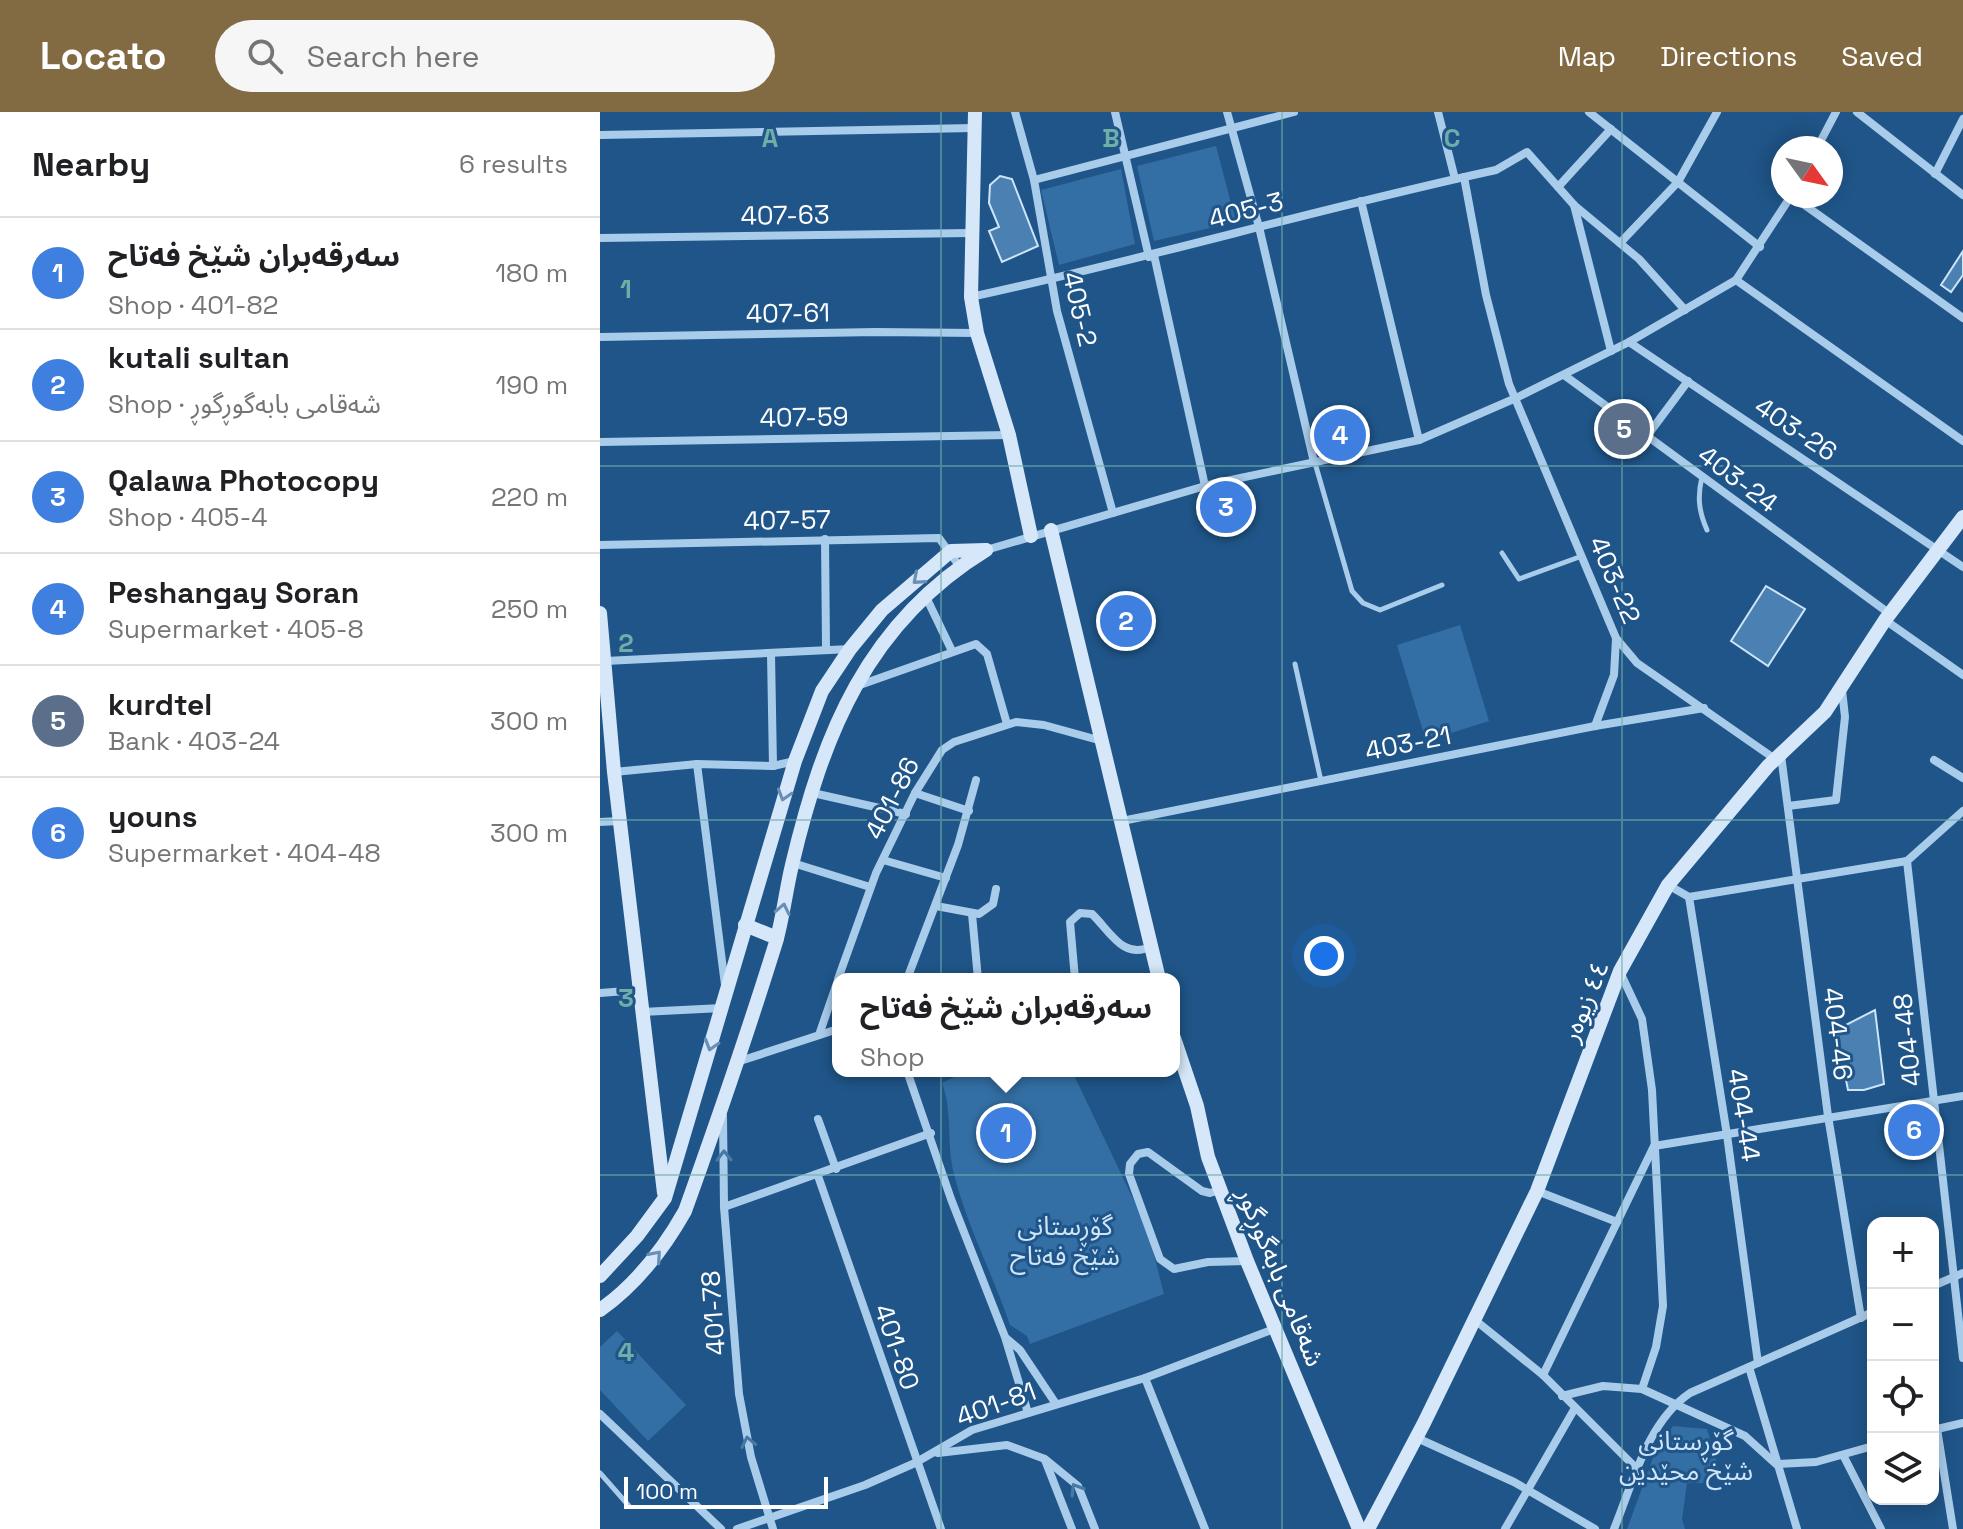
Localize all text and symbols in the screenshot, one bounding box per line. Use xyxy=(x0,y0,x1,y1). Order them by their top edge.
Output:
search box xyxy=(215,20,775,92)
text: Locato xyxy=(40,32,167,80)
icon: search xyxy=(243,34,287,78)
text: Search here xyxy=(307,37,480,76)
text: Map xyxy=(1558,38,1616,74)
text: Directions xyxy=(1660,38,1797,74)
text: Saved xyxy=(1841,38,1923,74)
text: A xyxy=(762,121,779,155)
text: B xyxy=(1102,121,1120,155)
text: C xyxy=(1444,121,1460,155)
north arrow xyxy=(1771,136,1843,208)
text: Nearby xyxy=(32,143,150,186)
text: 6 results xyxy=(459,147,568,181)
street label: 405-3 xyxy=(1205,184,1287,236)
street label: 407-63 xyxy=(740,197,830,233)
text: سەرقەبران شێخ فەتاح xyxy=(108,236,400,275)
text: 1 xyxy=(52,256,64,290)
text: 180 m xyxy=(495,256,568,290)
street label: 405-2 xyxy=(1055,268,1105,350)
text: 1 xyxy=(620,272,632,306)
text: Shop · 401-82 xyxy=(108,288,278,322)
street label: 407-61 xyxy=(746,295,830,331)
text: kutali sultan xyxy=(108,338,290,377)
text: 2 xyxy=(50,368,66,402)
text: 190 m xyxy=(496,368,568,402)
text: Shop · شەقامی بابەگوڕگوڕ xyxy=(108,387,381,421)
street label: 403-26 xyxy=(1748,389,1844,469)
street label: 407-59 xyxy=(759,399,849,435)
pin: 5 xyxy=(1598,399,1650,459)
pin: 4 xyxy=(1314,405,1366,465)
street label: 403-24 xyxy=(1691,438,1785,520)
text: Qalawa Photocopy xyxy=(108,461,379,500)
pin: 3 xyxy=(1200,477,1252,537)
text: 3 xyxy=(50,480,66,514)
text: 220 m xyxy=(491,480,568,514)
text: Shop · 405-4 xyxy=(108,500,267,534)
street label: 407-57 xyxy=(743,502,831,538)
street label: 403-22 xyxy=(1581,531,1649,629)
one-way arrow xyxy=(913,569,928,583)
text: Peshangay Soran xyxy=(108,573,359,612)
pin: 2 xyxy=(1100,591,1152,651)
text: 4 xyxy=(50,592,66,626)
text: 250 m xyxy=(491,592,568,626)
text: Supermarket · 405-8 xyxy=(108,612,364,646)
text: 2 xyxy=(618,626,634,660)
text: kurdtel xyxy=(108,685,212,724)
text: 5 xyxy=(50,704,66,738)
text: 300 m xyxy=(490,704,568,738)
street label: 403-21 xyxy=(1362,718,1454,768)
text: Bank · 403-24 xyxy=(108,724,280,758)
street label: 401-86 xyxy=(857,751,927,845)
one-way arrow xyxy=(778,788,794,802)
text: youns xyxy=(108,797,198,836)
text: 6 xyxy=(50,816,66,850)
text: 300 m xyxy=(490,816,568,850)
text: Supermarket · 404-48 xyxy=(108,836,381,870)
one-way arrow xyxy=(774,903,791,916)
your location xyxy=(1304,936,1344,976)
street label: ٤٤ زیوەر xyxy=(1553,955,1617,1048)
popup xyxy=(832,973,1180,1077)
text: 3 xyxy=(618,981,634,1015)
street label: 404-46 xyxy=(1815,986,1861,1082)
text: سەرقەبران شێخ فەتاح xyxy=(860,988,1152,1027)
street label: 404-48 xyxy=(1885,992,1929,1088)
one-way arrow xyxy=(704,1038,720,1051)
text: Shop xyxy=(860,1040,925,1074)
street label: 404-44 xyxy=(1720,1066,1768,1164)
pin: 6 xyxy=(1888,1100,1940,1160)
pin: 1 xyxy=(980,1103,1032,1163)
one-way arrow xyxy=(715,1149,733,1162)
street label: شەقامی بابەگوڕگوڕ xyxy=(1225,1182,1332,1373)
park label: گۆڕستانی شێخ فەتاح xyxy=(1010,1209,1120,1276)
map controls xyxy=(1867,1217,1939,1505)
button: + xyxy=(1867,1217,1939,1289)
one-way arrow xyxy=(646,1251,661,1266)
street label: 401-78 xyxy=(693,1269,733,1357)
button: − xyxy=(1867,1289,1939,1361)
street label: 401-80 xyxy=(867,1300,927,1394)
text: 4 xyxy=(618,1335,634,1369)
button: locate xyxy=(1867,1361,1939,1433)
street label: 401-81 xyxy=(951,1374,1041,1434)
park label: گۆڕستانی شێخ محێدین xyxy=(1619,1424,1753,1491)
button: layers xyxy=(1867,1433,1939,1505)
one-way arrow xyxy=(740,1436,757,1449)
scale bar xyxy=(624,1473,828,1509)
text: 100 m xyxy=(636,1477,698,1505)
one-way arrow xyxy=(1071,1483,1086,1498)

